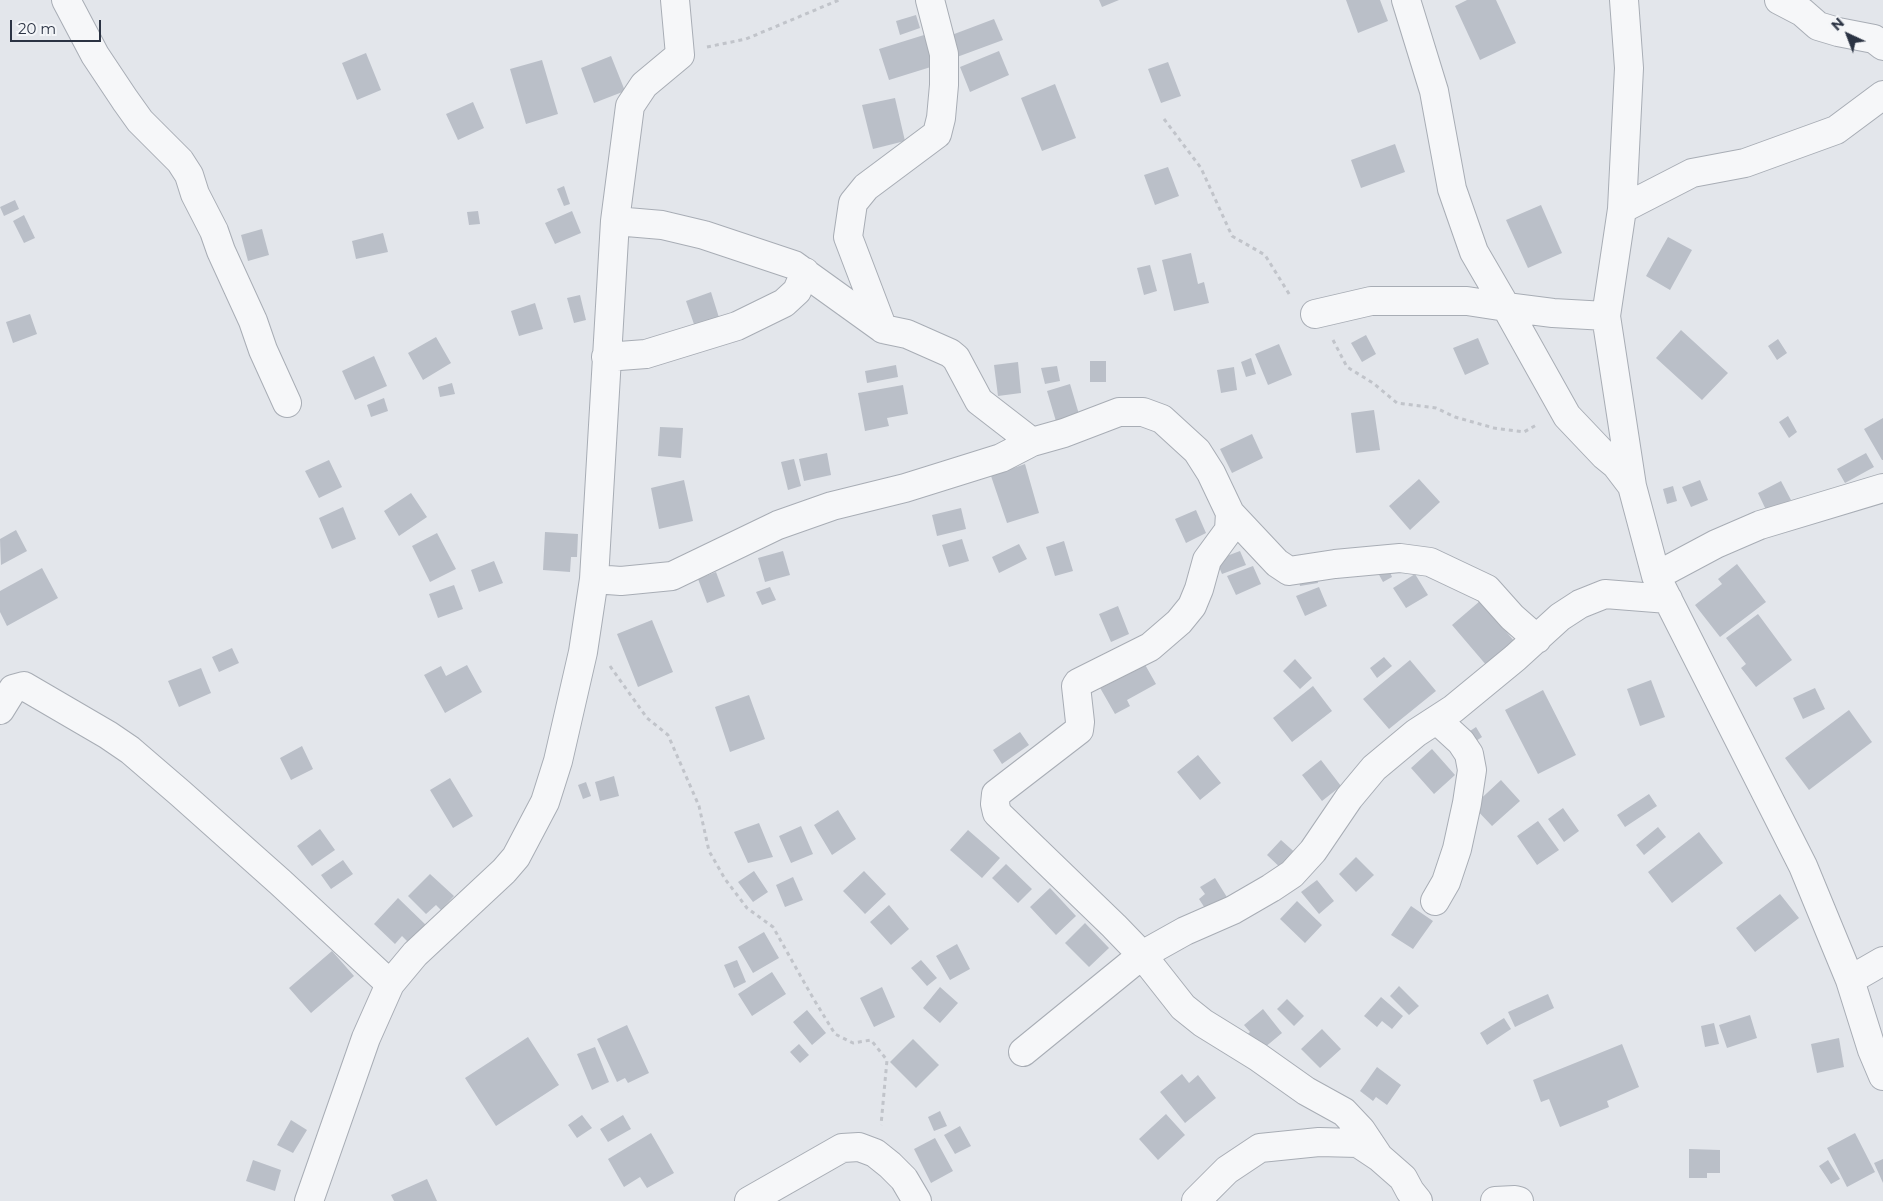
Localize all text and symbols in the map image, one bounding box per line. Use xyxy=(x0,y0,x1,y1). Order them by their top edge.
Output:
scale bar xyxy=(12,10,104,42)
north arrow xyxy=(1823,10,1873,60)
text: N xyxy=(1827,14,1848,34)
text: 20 m xyxy=(18,19,56,38)

